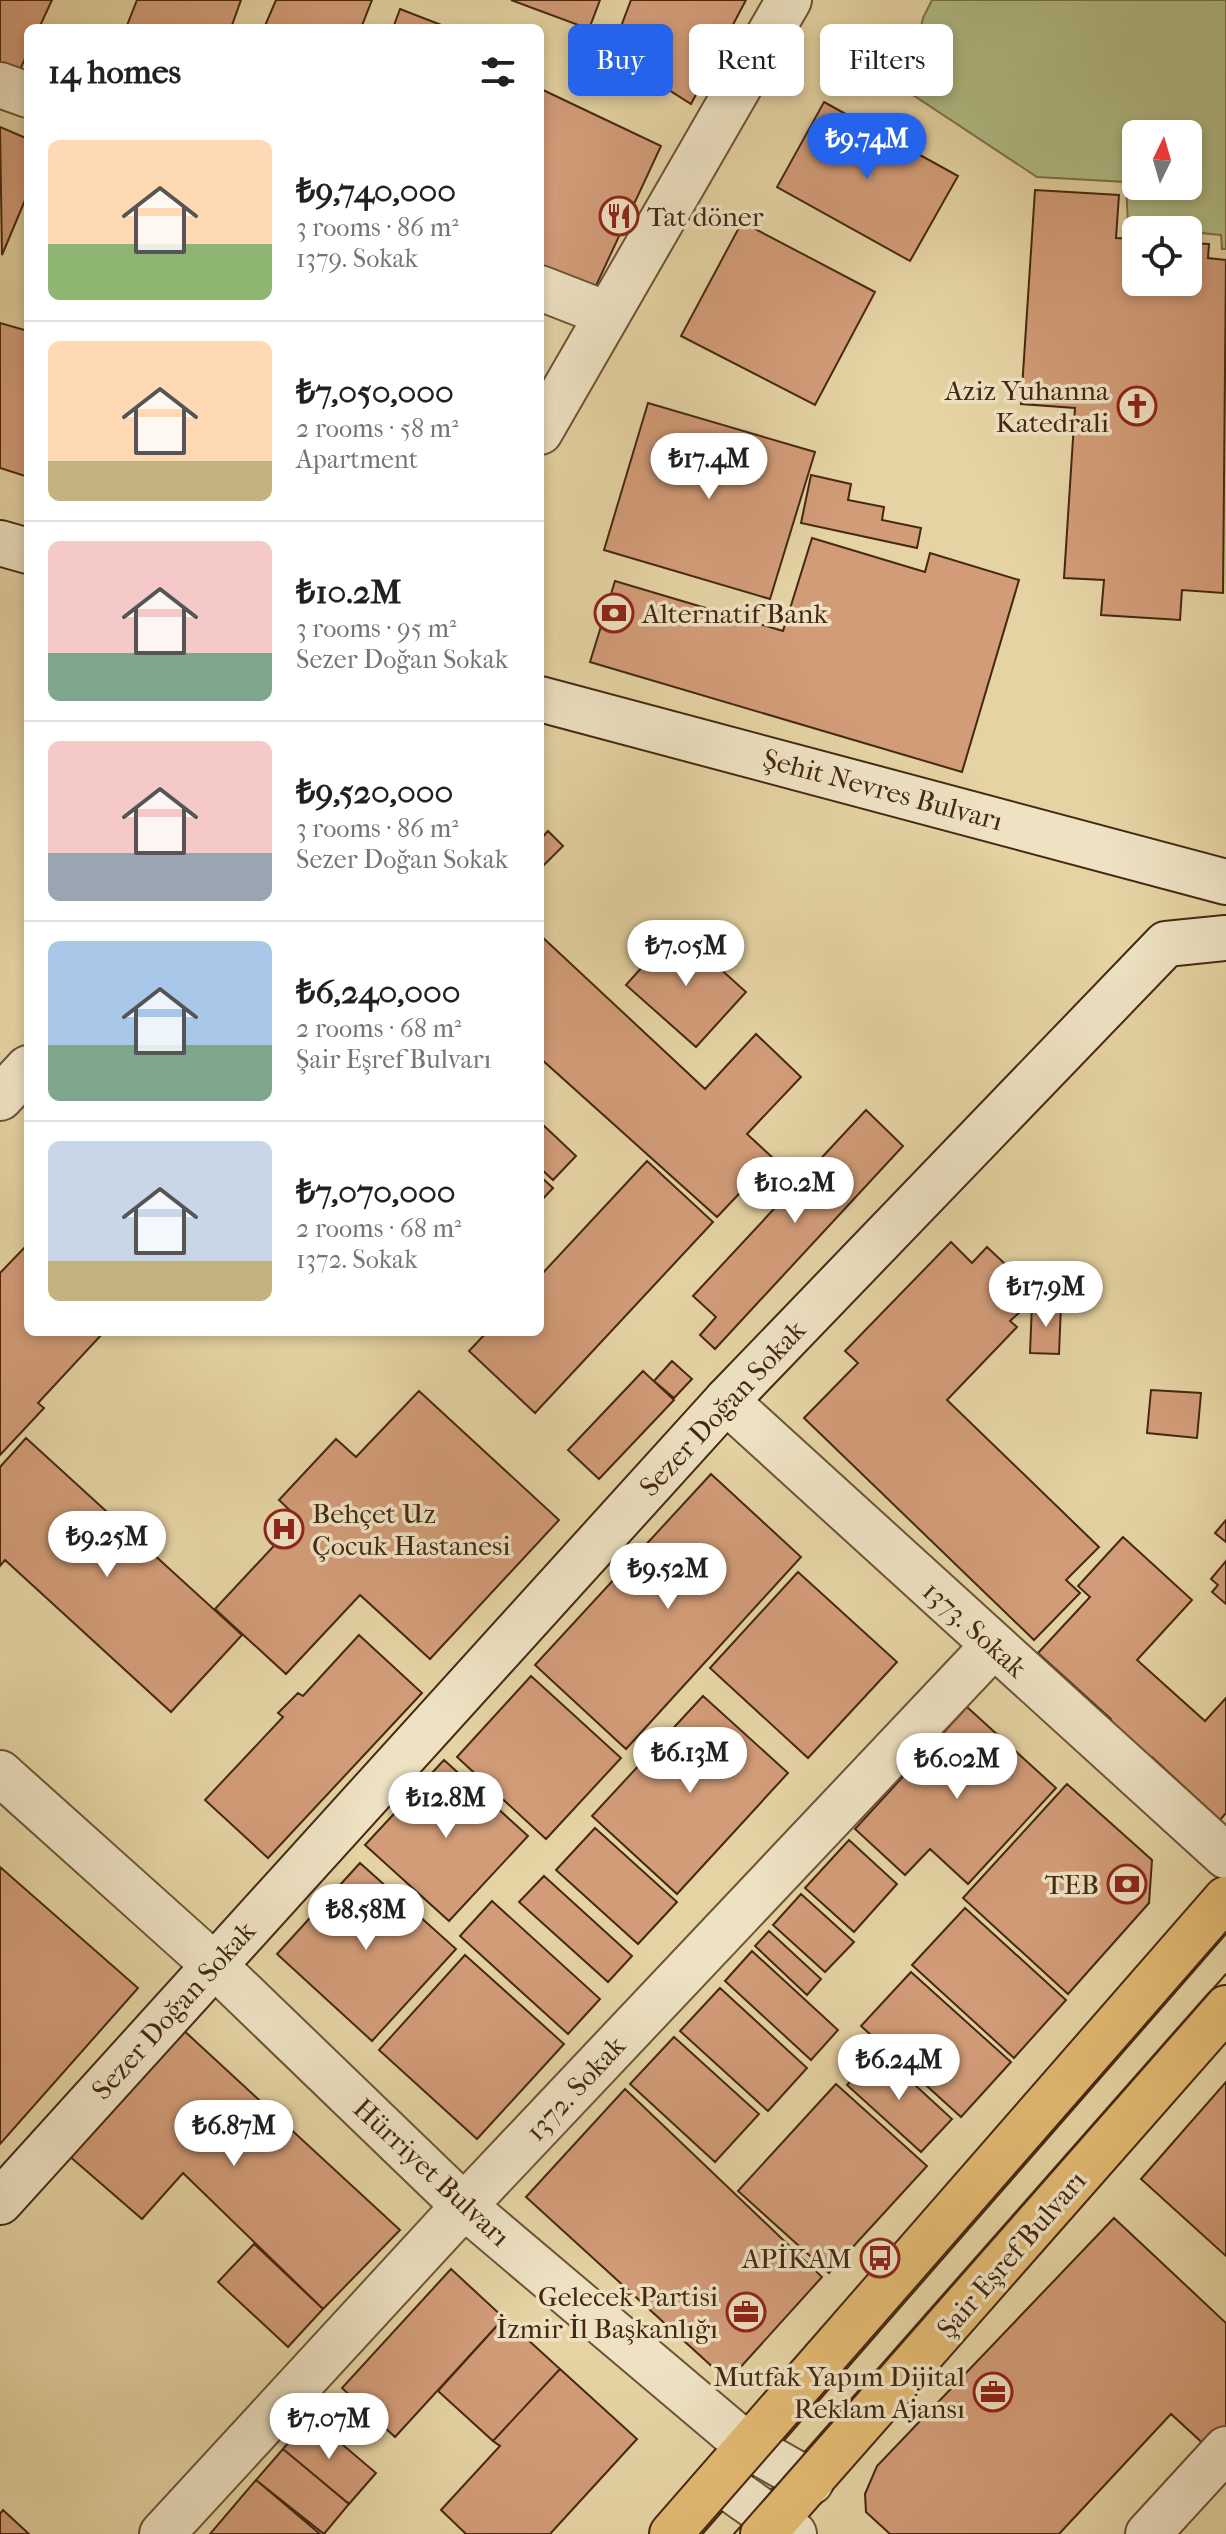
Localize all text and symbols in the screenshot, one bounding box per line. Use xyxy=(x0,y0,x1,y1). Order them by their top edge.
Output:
chip: Buy xyxy=(568,24,673,96)
chip: Rent xyxy=(689,24,804,96)
chip: Filters xyxy=(820,24,953,96)
icon: filters xyxy=(476,50,520,94)
text: 14 homes xyxy=(48,52,181,92)
pin: ₺9.74M xyxy=(802,113,932,181)
north arrow xyxy=(1122,120,1202,200)
map controls xyxy=(1122,120,1202,296)
text: ₺9.74M xyxy=(825,123,909,154)
text: ₺9,740,000 xyxy=(296,171,456,211)
icon: home xyxy=(112,172,208,268)
restaurant icon: Tat döner xyxy=(598,195,640,237)
place label: Tat döner xyxy=(647,200,764,233)
text: 3 rooms · 86 m² xyxy=(296,212,459,243)
button: locate xyxy=(1122,216,1202,296)
text: 1379. Sokak xyxy=(296,243,418,274)
text: ₺7,050,000 xyxy=(296,372,454,412)
icon: home xyxy=(112,373,208,469)
place label: Aziz Yuhanna Katedrali xyxy=(944,374,1110,439)
church icon: Aziz Yuhanna Katedrali xyxy=(1116,385,1158,427)
text: 2 rooms · 58 m² xyxy=(296,413,459,444)
pin: ₺17.4M xyxy=(644,433,774,501)
text: ₺17.4M xyxy=(668,443,750,474)
text: Apartment xyxy=(296,444,418,475)
text: ₺10.2M xyxy=(296,572,401,612)
icon: home xyxy=(112,573,208,669)
bank icon: Alternatif Bank xyxy=(593,592,635,634)
place label: Alternatif Bank xyxy=(641,597,829,630)
text: 3 rooms · 95 m² xyxy=(296,613,456,644)
text: Sezer Doğan Sokak xyxy=(296,644,508,675)
street label: Şehit Nevres Bulvarı xyxy=(759,742,1006,837)
text: ₺9,520,000 xyxy=(296,772,453,812)
icon: home xyxy=(112,773,208,869)
text: 3 rooms · 86 m² xyxy=(296,813,459,844)
text: Sezer Doğan Sokak xyxy=(296,844,508,875)
pin: ₺7.05M xyxy=(621,920,751,988)
text: ₺7.05M xyxy=(645,930,727,961)
text: ₺6,240,000 xyxy=(296,972,461,1012)
icon: home xyxy=(112,973,208,1069)
text: 2 rooms · 68 m² xyxy=(296,1013,461,1044)
text: Şair Eşref Bulvarı xyxy=(296,1044,491,1075)
pin: ₺10.2M xyxy=(730,1157,860,1225)
text: ₺10.2M xyxy=(755,1167,835,1198)
text: ₺7,070,000 xyxy=(296,1172,455,1212)
icon: home xyxy=(112,1173,208,1269)
text: 2 rooms · 68 m² xyxy=(296,1213,461,1244)
text: 1372. Sokak xyxy=(296,1244,418,1275)
pin: ₺17.9M xyxy=(981,1261,1111,1329)
text: ₺17.9M xyxy=(1007,1271,1085,1302)
street label: Sezer Doğan Sokak xyxy=(632,1313,813,1503)
place label: Behçet Uz Çocuk Hastanesi xyxy=(312,1497,511,1562)
hospital icon: Behçet Uz Çocuk Hastanesi xyxy=(263,1508,305,1550)
pin: ₺9.25M xyxy=(42,1511,172,1579)
text: ₺9.25M xyxy=(66,1521,148,1552)
pin: ₺9.52M xyxy=(603,1543,733,1611)
text: ₺9.52M xyxy=(628,1553,708,1584)
street label: 1373. Sokak xyxy=(916,1574,1034,1685)
pin: ₺6.13M xyxy=(625,1727,755,1795)
pin: ₺6.02M xyxy=(892,1733,1022,1801)
text: ₺6.13M xyxy=(651,1737,729,1768)
text: ₺6.02M xyxy=(914,1743,1000,1774)
pin: ₺12.8M xyxy=(381,1772,511,1840)
text: ₺12.8M xyxy=(406,1782,486,1813)
bank icon: TEB xyxy=(1106,1863,1148,1905)
place label: TEB xyxy=(1045,1868,1099,1901)
pin: ₺8.58M xyxy=(301,1884,431,1952)
text: ₺8.58M xyxy=(326,1894,406,1925)
street label: Sezer Doğan Sokak xyxy=(85,1914,262,2106)
street label: 1372. Sokak xyxy=(519,2029,632,2147)
pin: ₺6.24M xyxy=(834,2034,964,2102)
text: ₺6.24M xyxy=(856,2044,942,2075)
street label: Hürriyet Bulvarı xyxy=(347,2091,517,2253)
pin: ₺6.87M xyxy=(169,2100,299,2168)
text: ₺6.87M xyxy=(192,2110,276,2141)
street label: Şair Eşref Bulvarı xyxy=(930,2164,1093,2344)
bus stop icon: APİKAM xyxy=(859,2237,901,2279)
place label: APİKAM xyxy=(741,2242,852,2275)
place label: Gelecek Partisi İzmir İl Başkanlığı xyxy=(496,2280,718,2345)
office icon: Gelecek Partisi İzmir İl Başkanlığı xyxy=(725,2291,767,2333)
place label: Mutfak Yapım Dijital Reklam Ajansı xyxy=(713,2360,965,2425)
office icon: Mutfak Yapım Dijital Reklam Ajansı xyxy=(972,2371,1014,2413)
pin: ₺7.07M xyxy=(264,2393,394,2461)
text: ₺7.07M xyxy=(288,2403,370,2434)

